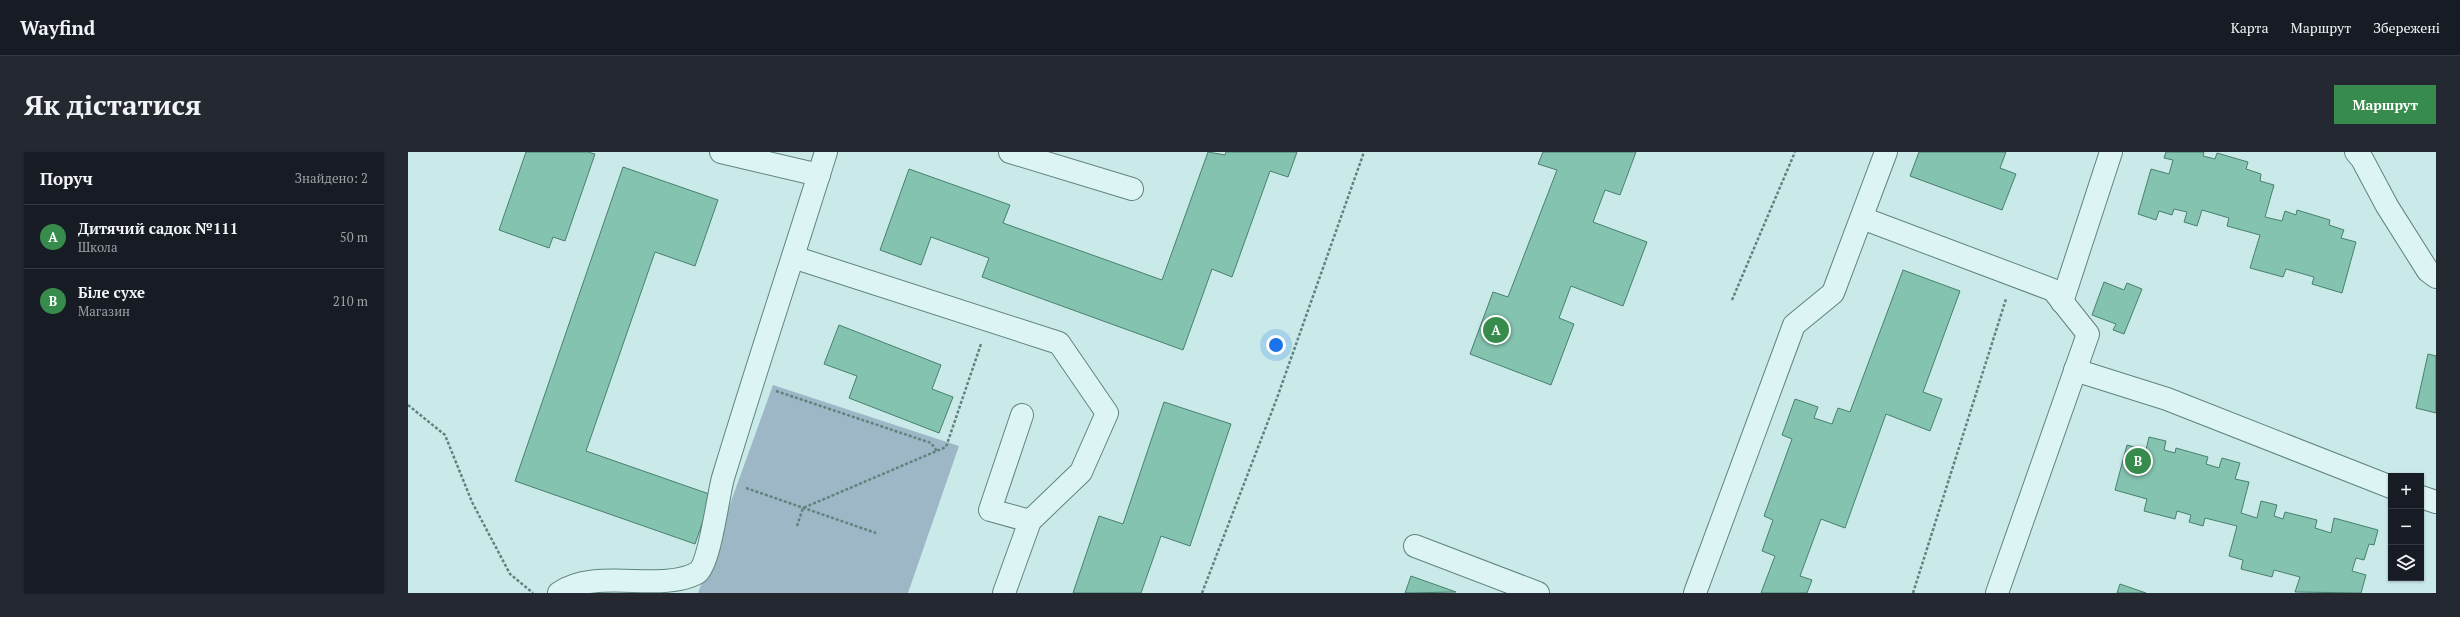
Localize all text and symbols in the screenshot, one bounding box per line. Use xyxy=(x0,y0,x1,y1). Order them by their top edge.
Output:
text: Wayfind xyxy=(20,15,95,40)
text: Карта xyxy=(2231,18,2269,37)
text: Маршрут xyxy=(2291,18,2351,37)
text: Збережені xyxy=(2373,18,2440,37)
button: Маршрут xyxy=(2334,85,2436,124)
text: Як дістатися xyxy=(24,86,201,123)
text: Поруч xyxy=(40,167,93,190)
text: Знайдено: 2 xyxy=(295,169,368,187)
text: Дитячий садок №111 xyxy=(78,218,238,238)
text: A xyxy=(48,228,58,246)
text: 50 m xyxy=(340,228,368,246)
text: Школа xyxy=(78,238,117,256)
text: Біле сухе xyxy=(78,282,145,302)
text: B xyxy=(49,292,57,310)
text: 210 m xyxy=(333,292,368,310)
text: Магазин xyxy=(78,302,130,320)
pin: A xyxy=(1483,315,1509,345)
your location xyxy=(1266,335,1286,355)
pin: B xyxy=(2125,446,2151,476)
map controls xyxy=(2388,473,2424,581)
button: + xyxy=(2388,473,2424,509)
button: − xyxy=(2388,509,2424,545)
button: layers xyxy=(2388,545,2424,581)

